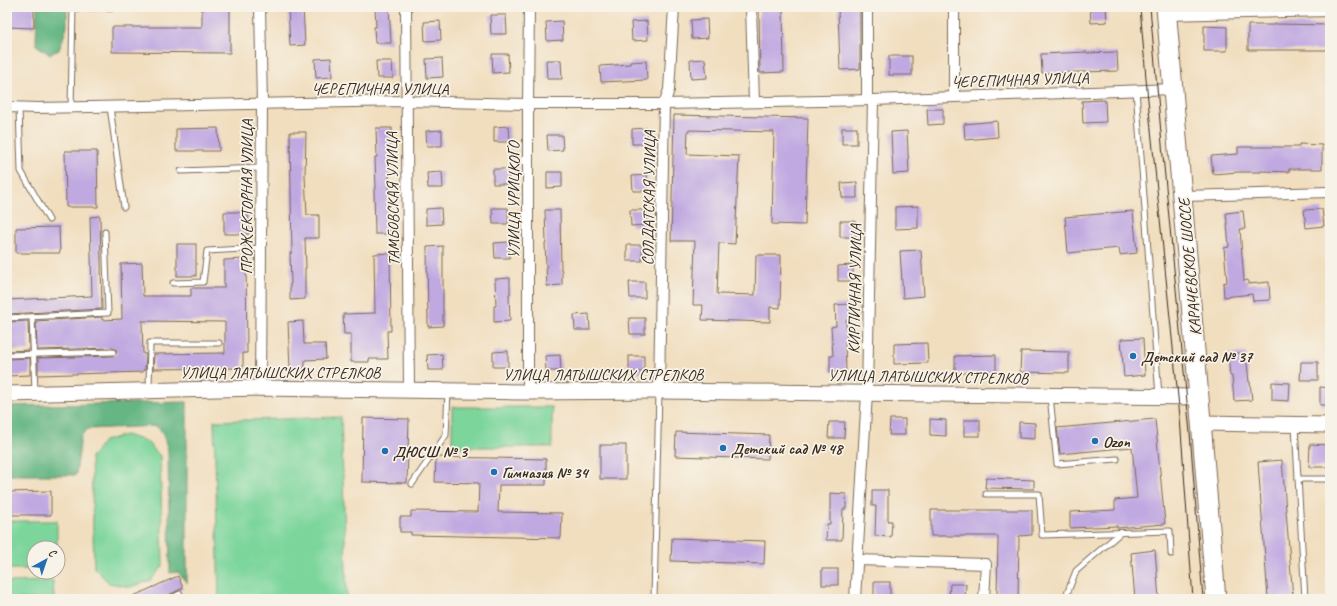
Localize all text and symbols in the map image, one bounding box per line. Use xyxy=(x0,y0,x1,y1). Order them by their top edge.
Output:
street label: ЧЕРЕПИЧНАЯ УЛИЦА xyxy=(951,68,1090,92)
street label: ЧЕРЕПИЧНАЯ УЛИЦА xyxy=(311,79,450,99)
street label: ПРОЖЕКТОРНАЯ УЛИЦА xyxy=(237,118,257,275)
street label: СОЛДАТСКАЯ УЛИЦА xyxy=(638,129,660,266)
street label: ТАМБОВСКАЯ УЛИЦА xyxy=(382,131,404,266)
street label: УЛИЦА УРИЦКОГО xyxy=(504,139,524,259)
street label: КАРАЧЕВСКОЕ ШОССЕ xyxy=(1174,195,1206,336)
street label: КИРПИЧНАЯ УЛИЦА xyxy=(844,223,866,354)
place label: Детский сад № 37 xyxy=(1141,347,1254,367)
marker: Детский сад № 37 xyxy=(1128,351,1138,361)
street label: УЛИЦА ЛАТЫШСКИХ СТРЕЛКОВ xyxy=(180,363,382,383)
street label: УЛИЦА ЛАТЫШСКИХ СТРЕЛКОВ xyxy=(503,365,705,385)
street label: УЛИЦА ЛАТЫШСКИХ СТРЕЛКОВ xyxy=(828,365,1030,389)
place label: Ozon xyxy=(1103,432,1130,452)
marker: Ozon xyxy=(1090,436,1100,446)
place label: Детский сад № 48 xyxy=(731,439,844,459)
place label: ДЮСШ № 3 xyxy=(393,442,469,462)
marker: Детский сад № 48 xyxy=(718,443,728,453)
marker: ДЮСШ № 3 xyxy=(380,446,390,456)
place label: Гимназия № 34 xyxy=(502,463,590,483)
marker: Гимназия № 34 xyxy=(489,467,499,477)
north arrow xyxy=(26,540,66,580)
text: С xyxy=(46,545,60,560)

